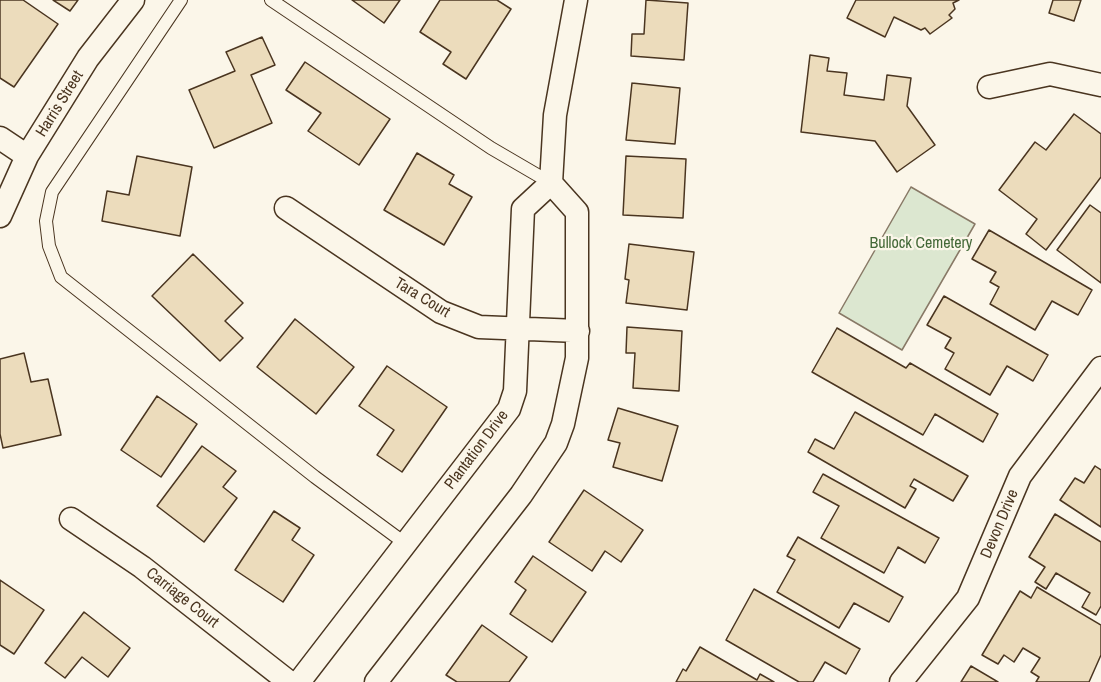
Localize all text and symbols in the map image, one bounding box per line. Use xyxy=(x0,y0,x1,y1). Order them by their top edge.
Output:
street label: Harris Street xyxy=(32,67,88,141)
park label: Bullock Cemetery xyxy=(870,234,972,254)
street label: Tara Court xyxy=(391,274,453,322)
street label: Plantation Drive xyxy=(441,407,513,493)
street label: Devon Drive xyxy=(977,487,1023,561)
street label: Carriage Court xyxy=(142,564,222,632)

